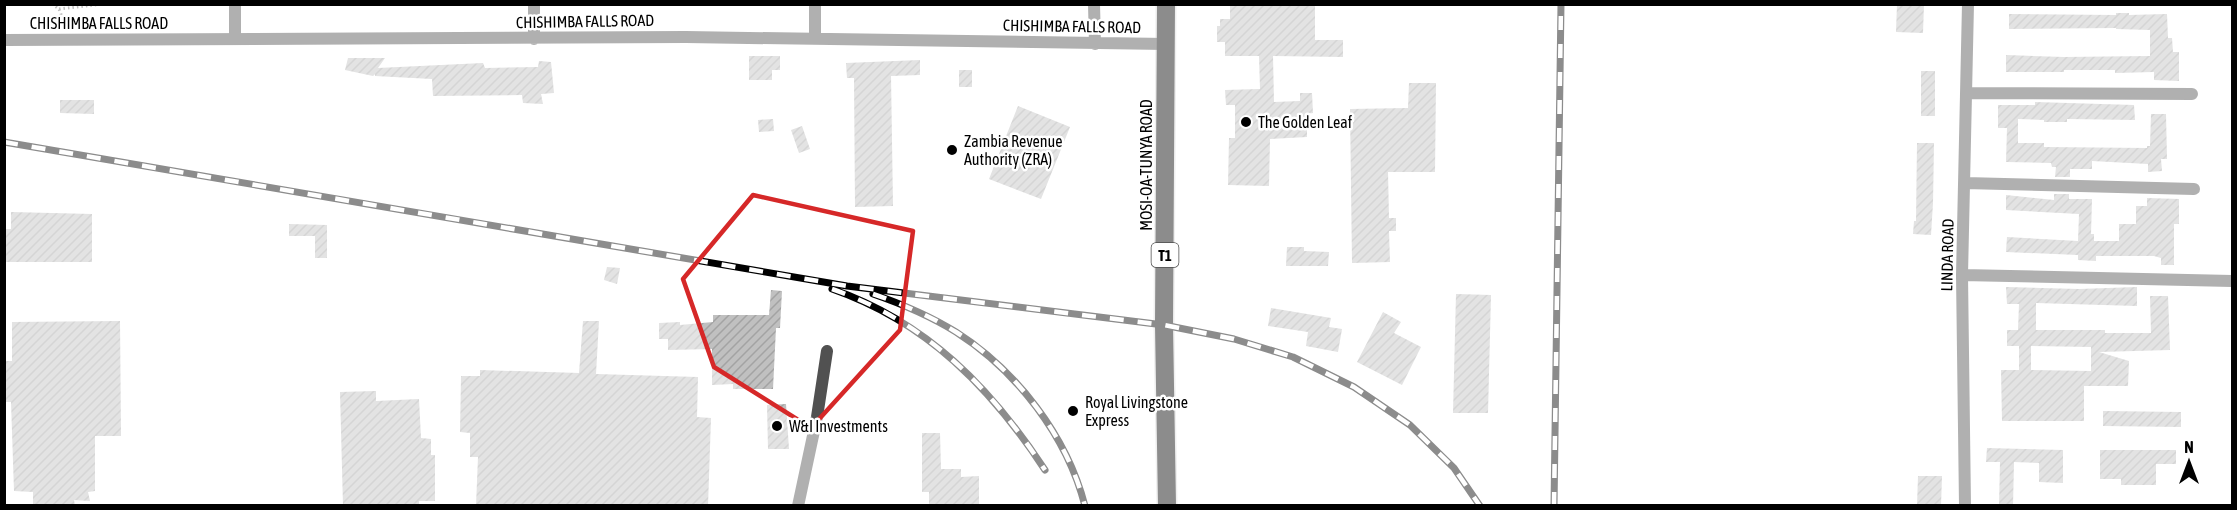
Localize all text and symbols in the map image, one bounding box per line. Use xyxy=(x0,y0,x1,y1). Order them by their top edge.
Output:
street label: CHISHIMBA FALLS ROAD xyxy=(516,11,654,31)
street label: CHISHIMBA FALLS ROAD xyxy=(30,14,168,32)
street label: CHISHIMBA FALLS ROAD xyxy=(1003,16,1141,36)
street label: MOSI-OA-TUNYA ROAD xyxy=(1137,99,1155,231)
place label: The Golden Leaf xyxy=(1258,113,1353,131)
marker: The Golden Leaf xyxy=(1239,115,1253,129)
place label: Zambia Revenue Authority (ZRA) xyxy=(964,132,1063,169)
marker: Zambia Revenue Authority (ZRA) xyxy=(945,143,959,157)
street label: LINDA ROAD xyxy=(1937,218,1957,292)
road number: T1 xyxy=(1152,243,1178,267)
place label: Royal Livingstone Express xyxy=(1085,393,1188,430)
marker: Royal Livingstone Express xyxy=(1066,404,1080,418)
place label: W&I Investments xyxy=(789,417,888,435)
marker: W&I Investments xyxy=(770,419,784,433)
north arrow xyxy=(2159,432,2219,492)
text: N xyxy=(2184,438,2194,456)

